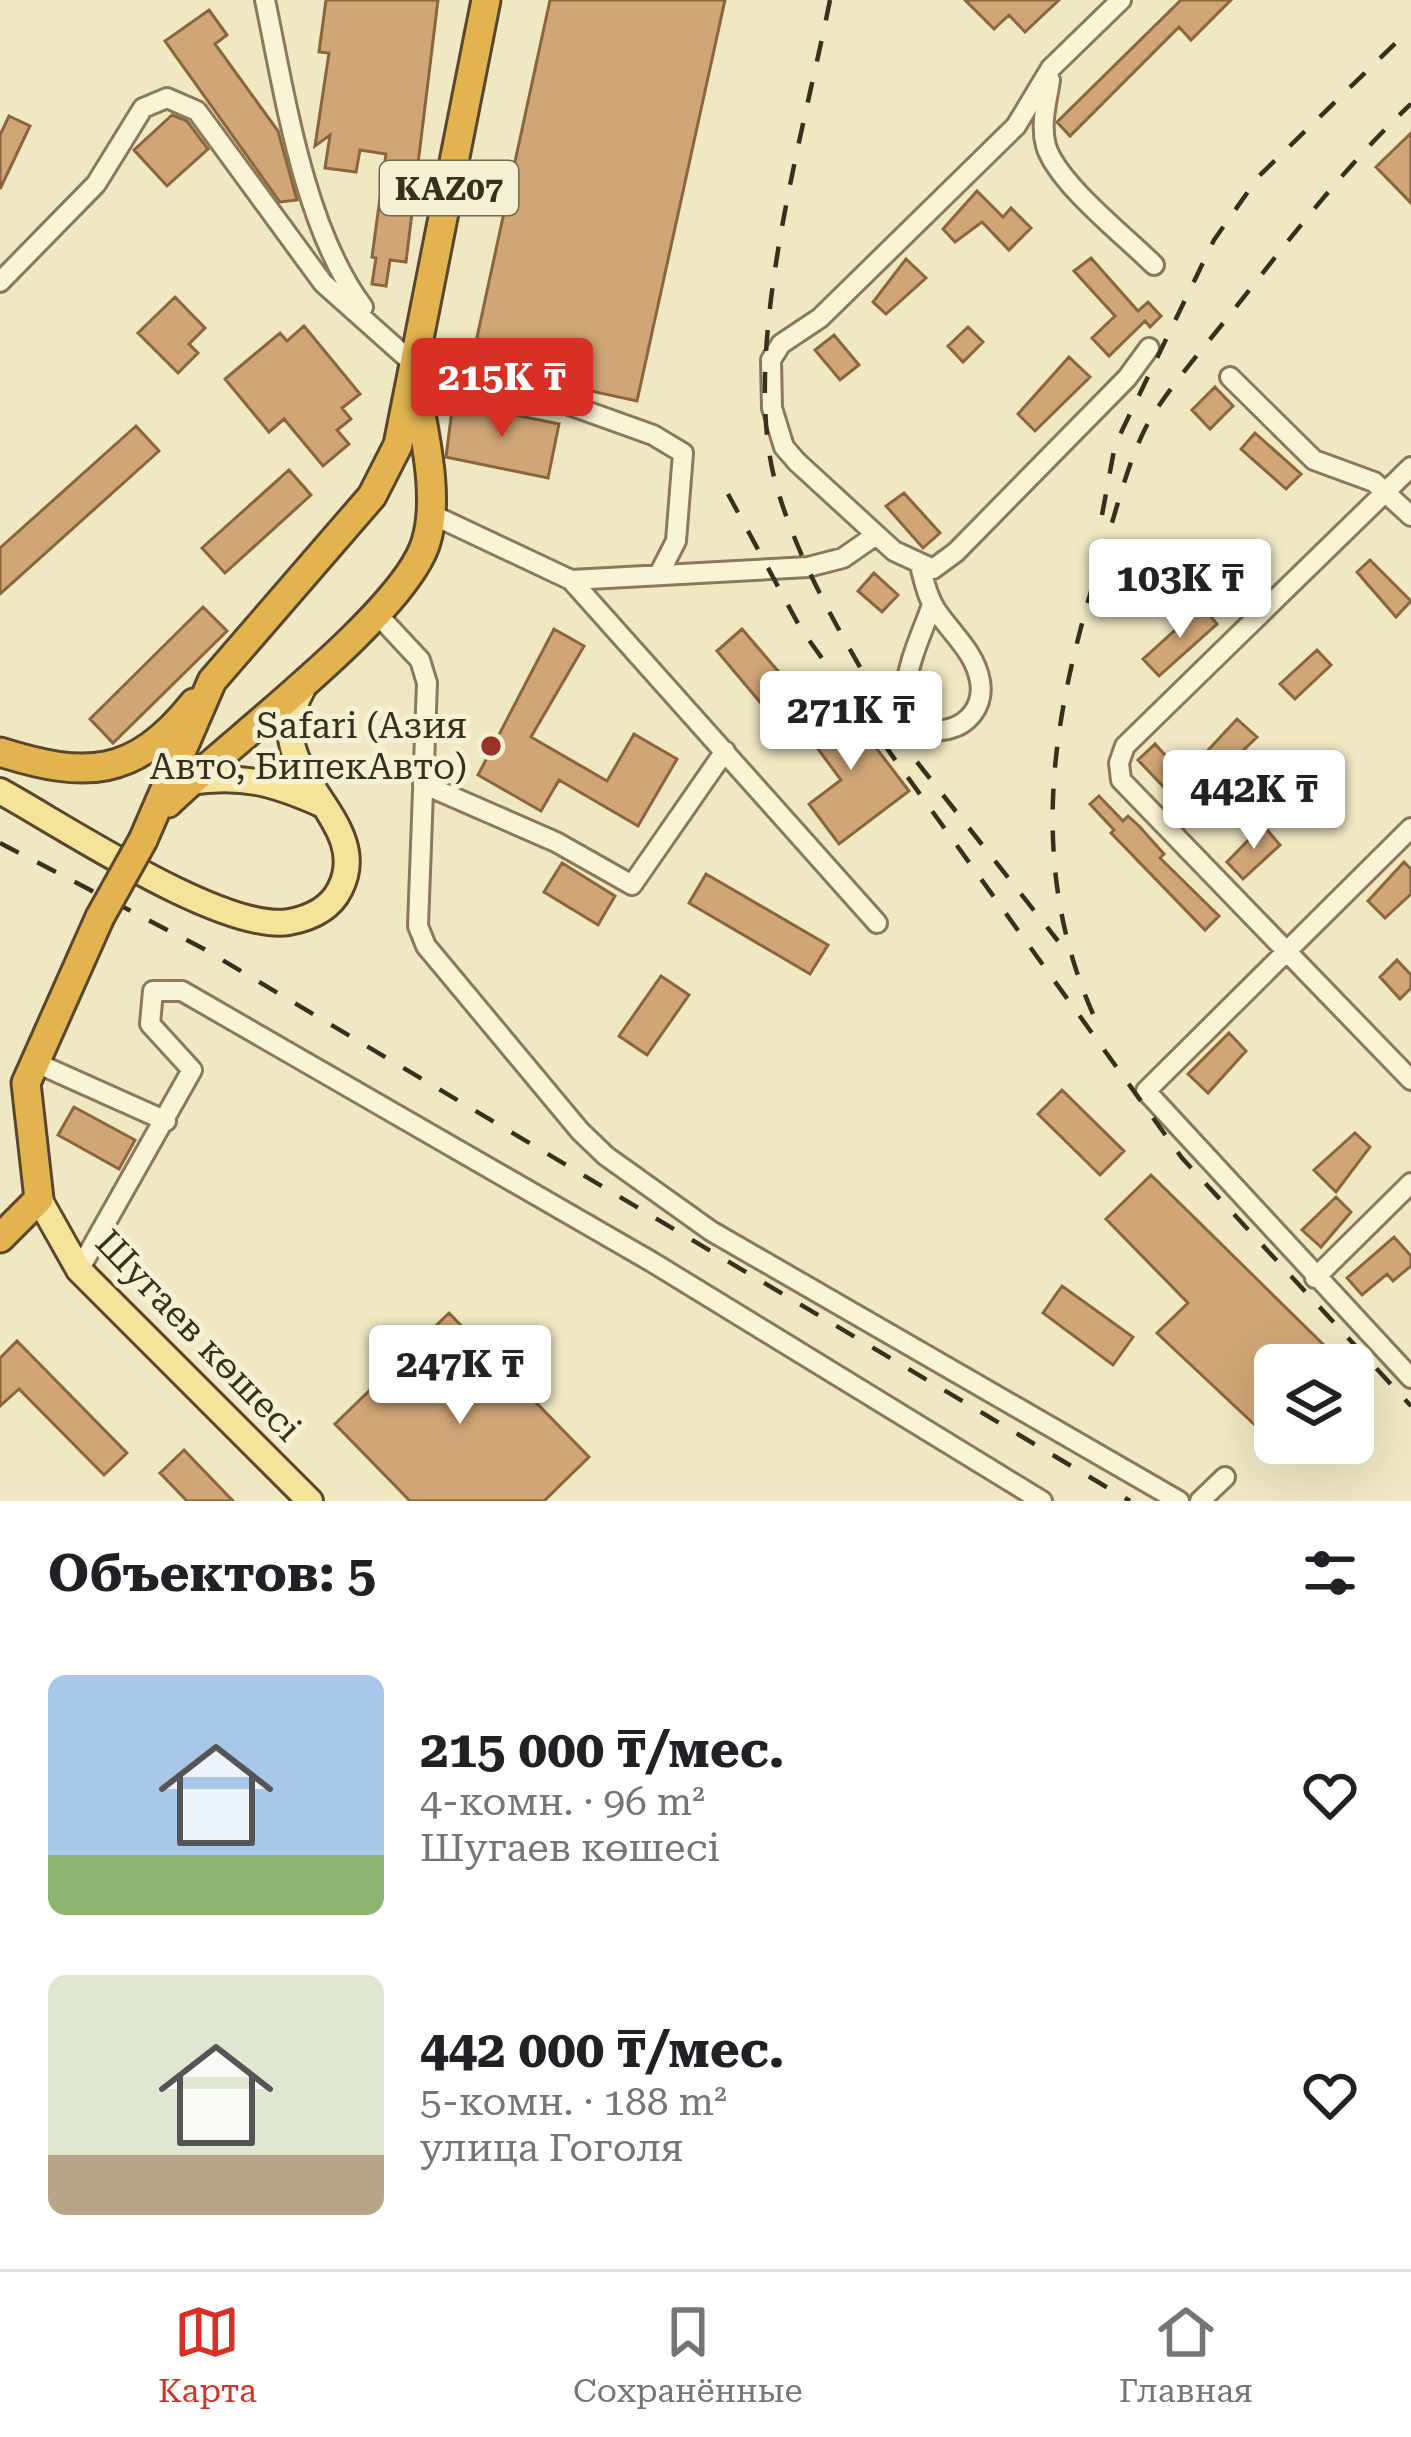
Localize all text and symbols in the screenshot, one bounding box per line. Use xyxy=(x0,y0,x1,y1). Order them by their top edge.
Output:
road number: KAZ07 xyxy=(380,161,518,215)
pin: 215K ₸ xyxy=(404,338,600,440)
text: 215K ₸ xyxy=(438,354,566,400)
pin: 103K ₸ xyxy=(1082,539,1278,641)
text: 103K ₸ xyxy=(1116,555,1244,601)
pin: 271K ₸ xyxy=(753,671,949,773)
text: 271K ₸ xyxy=(787,687,915,733)
place label: Safari (Азия Авто, БипекАвто) xyxy=(150,705,467,788)
marker: Safari (Азия Авто, БипекАвто) xyxy=(478,733,504,759)
pin: 442K ₸ xyxy=(1156,750,1352,852)
text: 442K ₸ xyxy=(1190,766,1318,812)
street label: Шугаев көшесі xyxy=(87,1222,310,1450)
pin: 247K ₸ xyxy=(362,1325,558,1427)
text: 247K ₸ xyxy=(396,1341,524,1387)
map controls xyxy=(1254,1344,1374,1464)
button: layers xyxy=(1254,1344,1374,1464)
icon: filters xyxy=(1297,1540,1363,1606)
text: Объектов: 5 xyxy=(48,1544,376,1603)
text: 215 000 ₸/мес. xyxy=(420,1720,785,1779)
icon: home xyxy=(144,1723,288,1867)
icon: heart xyxy=(1297,1762,1363,1828)
text: 4-комн. · 96 m² xyxy=(420,1779,705,1825)
text: Шугаев көшесі xyxy=(420,1825,720,1871)
text: 442 000 ₸/мес. xyxy=(420,2020,785,2079)
icon: home xyxy=(144,2023,288,2167)
icon: heart xyxy=(1297,2062,1363,2128)
text: 5-комн. · 188 m² xyxy=(420,2079,727,2125)
text: улица Гоголя xyxy=(420,2125,684,2171)
tab: Карта xyxy=(158,2299,257,2410)
tab: Сохранённые xyxy=(573,2299,803,2410)
tab: Главная xyxy=(1119,2299,1253,2410)

